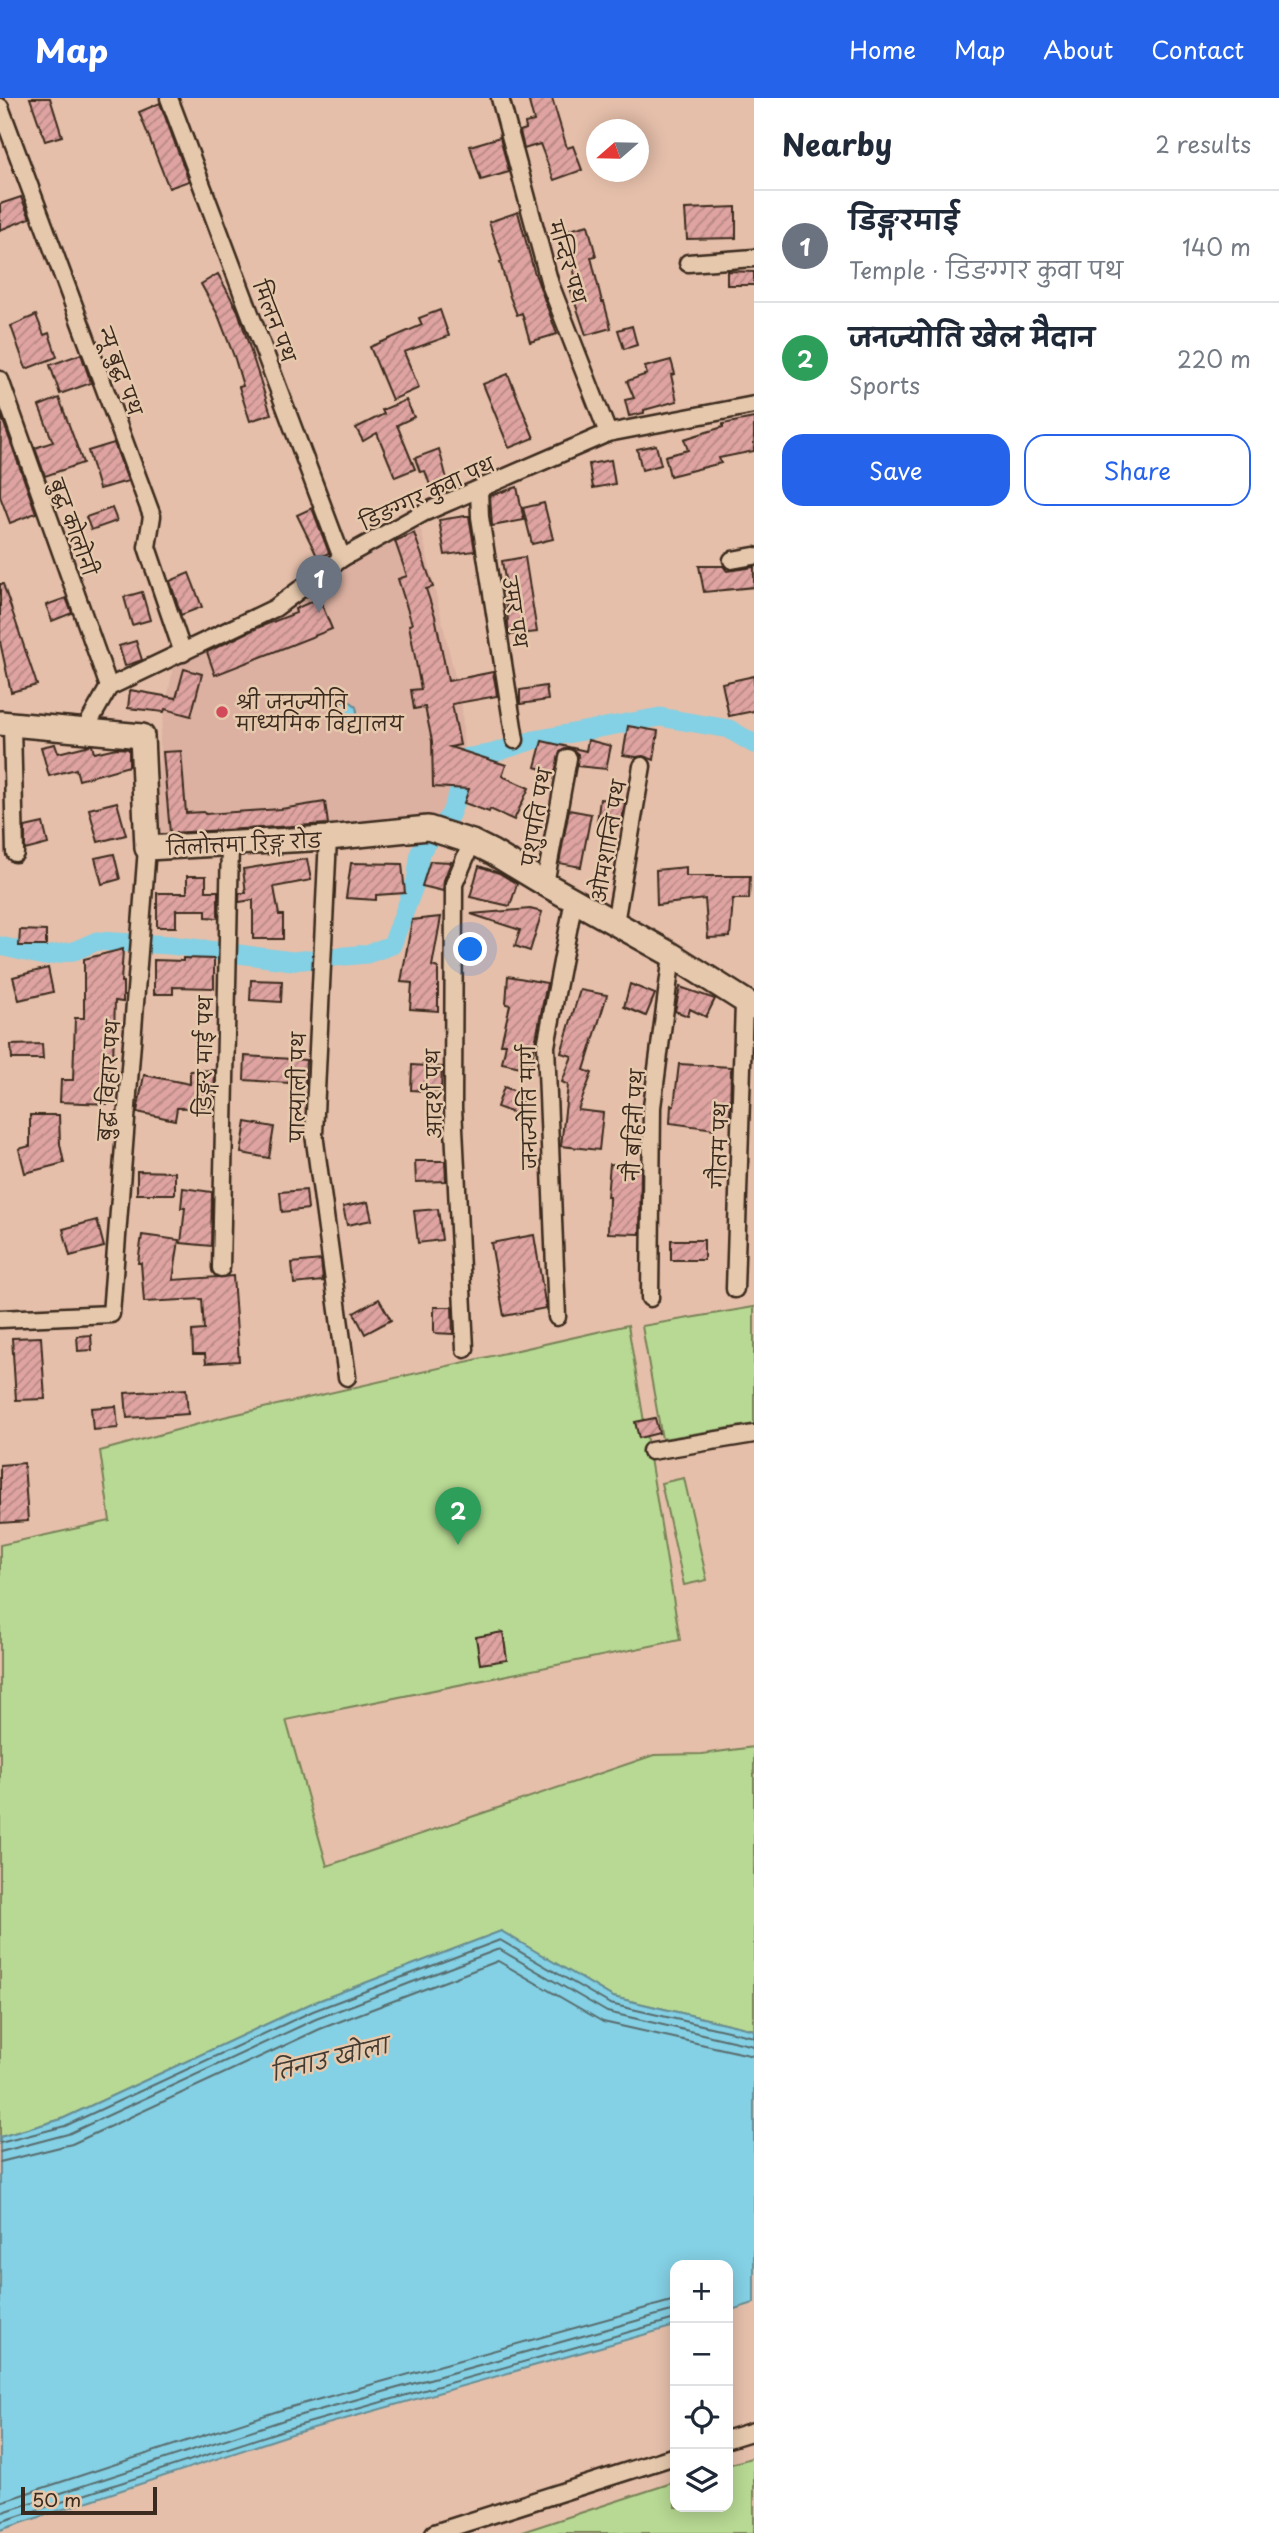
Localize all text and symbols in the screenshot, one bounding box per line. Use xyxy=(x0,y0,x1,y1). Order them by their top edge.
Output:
text: Map xyxy=(35,24,108,74)
text: Home xyxy=(849,31,916,67)
text: Map xyxy=(954,31,1005,67)
text: About xyxy=(1043,31,1113,67)
text: Contact xyxy=(1151,31,1244,67)
north arrow xyxy=(586,119,649,182)
text: Nearby xyxy=(782,121,892,166)
text: 2 results xyxy=(1155,126,1251,161)
text: डिङ्गरमाई xyxy=(849,200,959,239)
street label: मन्दिर पथ xyxy=(542,216,594,309)
text: 1 xyxy=(800,229,811,264)
text: 140 m xyxy=(1182,229,1251,264)
text: Temple · डिङग्गर कुवा पथ xyxy=(849,252,1123,287)
street label: मिलन पथ xyxy=(246,275,304,368)
text: जनज्योति खेल मैदान xyxy=(849,317,1095,356)
street label: न्यू बुद्ध पथ xyxy=(90,322,150,421)
text: 2 xyxy=(797,341,813,376)
text: 220 m xyxy=(1177,341,1251,376)
text: Sports xyxy=(849,367,920,402)
button: Save xyxy=(782,434,1010,506)
button: Share xyxy=(1024,434,1251,506)
street label: डिङग्गर कुवा पथ xyxy=(354,449,501,539)
street label: बुद्ध कोलोनी xyxy=(42,474,105,581)
pin: 1 xyxy=(296,555,342,613)
street label: उमर पथ xyxy=(496,573,536,651)
place label: श्री जनज्योति माध्यमिक विद्यालय xyxy=(235,687,405,737)
marker: श्री जनज्योति माध्यमिक विद्यालय xyxy=(214,704,230,720)
street label: पशुपति पथ xyxy=(513,764,560,869)
street label: ओमशान्ति पथ xyxy=(582,776,633,904)
street label: तिलोत्तमा रिङ्ग रोड xyxy=(165,824,323,862)
your location xyxy=(453,932,487,966)
street label: डिङ्गर माई पथ xyxy=(189,994,220,1117)
street label: बुद्ध विहार पथ xyxy=(90,1017,127,1142)
street label: पाल्पाली पथ xyxy=(282,1030,312,1143)
street label: जनज्योति मार्ग xyxy=(513,1043,543,1170)
street label: आदर्श पथ xyxy=(418,1047,448,1139)
street label: नौ बहिनी पथ xyxy=(615,1067,651,1183)
street label: गौतम पथ xyxy=(701,1100,735,1189)
pin: 2 xyxy=(435,1487,481,1545)
water label: तिनाउ खोला xyxy=(267,2027,397,2088)
map controls xyxy=(670,2260,733,2512)
button: + xyxy=(670,2260,733,2323)
button: − xyxy=(670,2323,733,2386)
button: locate xyxy=(670,2386,733,2449)
button: layers xyxy=(670,2449,733,2512)
scale bar xyxy=(21,2484,158,2516)
text: 50 m xyxy=(32,2485,81,2513)

